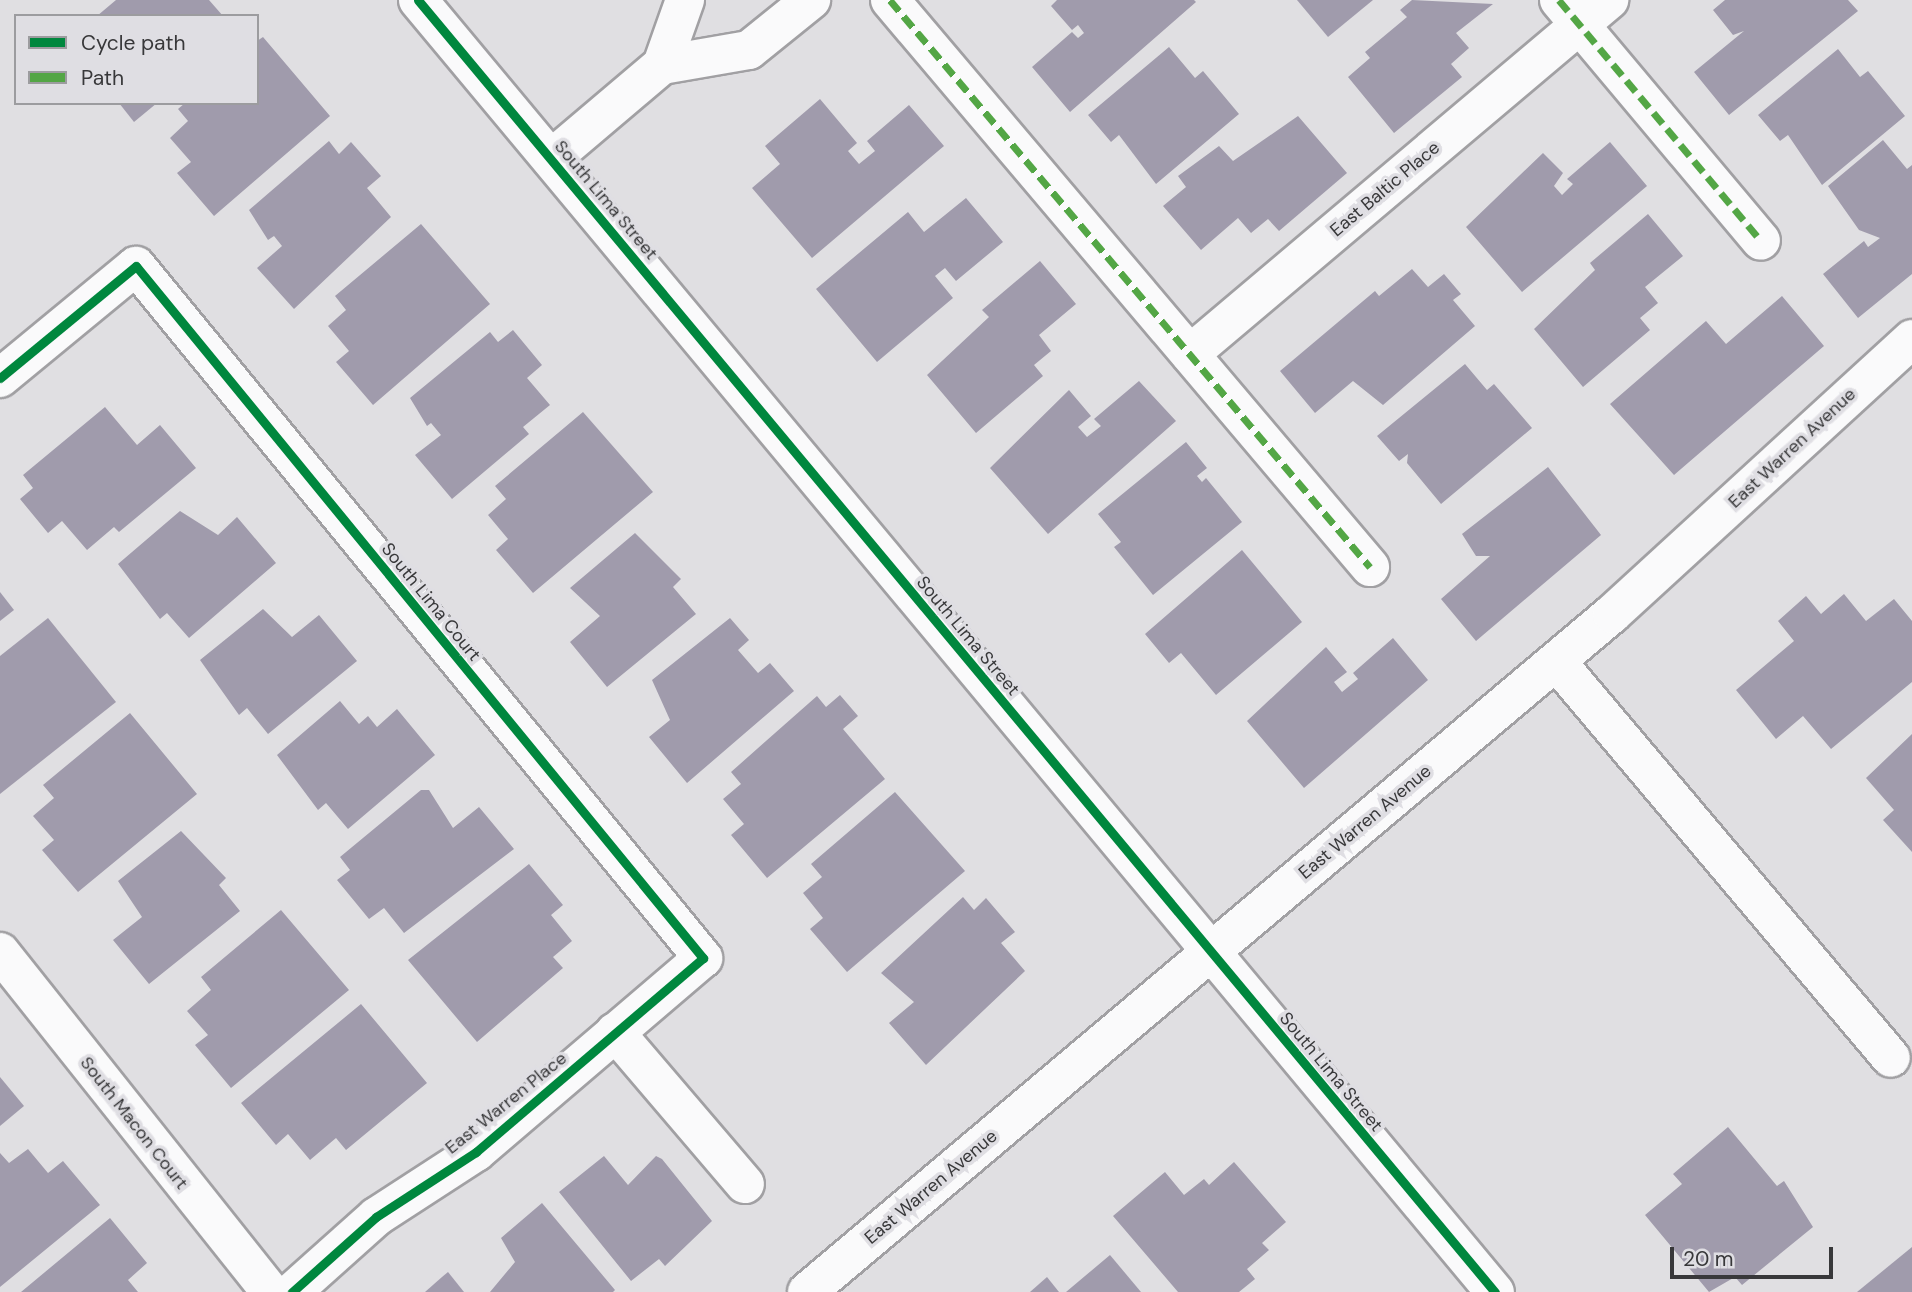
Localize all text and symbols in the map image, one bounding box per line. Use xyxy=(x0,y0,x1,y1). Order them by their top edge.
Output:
legend xyxy=(14,14,259,105)
text: Cycle path xyxy=(81,29,186,57)
text: Path xyxy=(81,64,124,92)
street label: South Lima Street xyxy=(550,136,662,264)
street label: East Baltic Place xyxy=(1326,137,1444,241)
street label: East Warren Avenue xyxy=(1724,383,1860,513)
street label: South Lima Court xyxy=(377,539,485,665)
street label: South Lima Street xyxy=(912,572,1024,700)
street label: East Warren Avenue xyxy=(1294,760,1436,884)
street label: South Lima Street xyxy=(1275,1008,1387,1136)
street label: East Warren Place xyxy=(441,1047,571,1159)
street label: South Macon Court xyxy=(76,1052,192,1194)
street label: East Warren Avenue xyxy=(860,1125,1002,1249)
scale bar xyxy=(1674,1232,1837,1276)
text: 20 m xyxy=(1683,1245,1734,1273)

